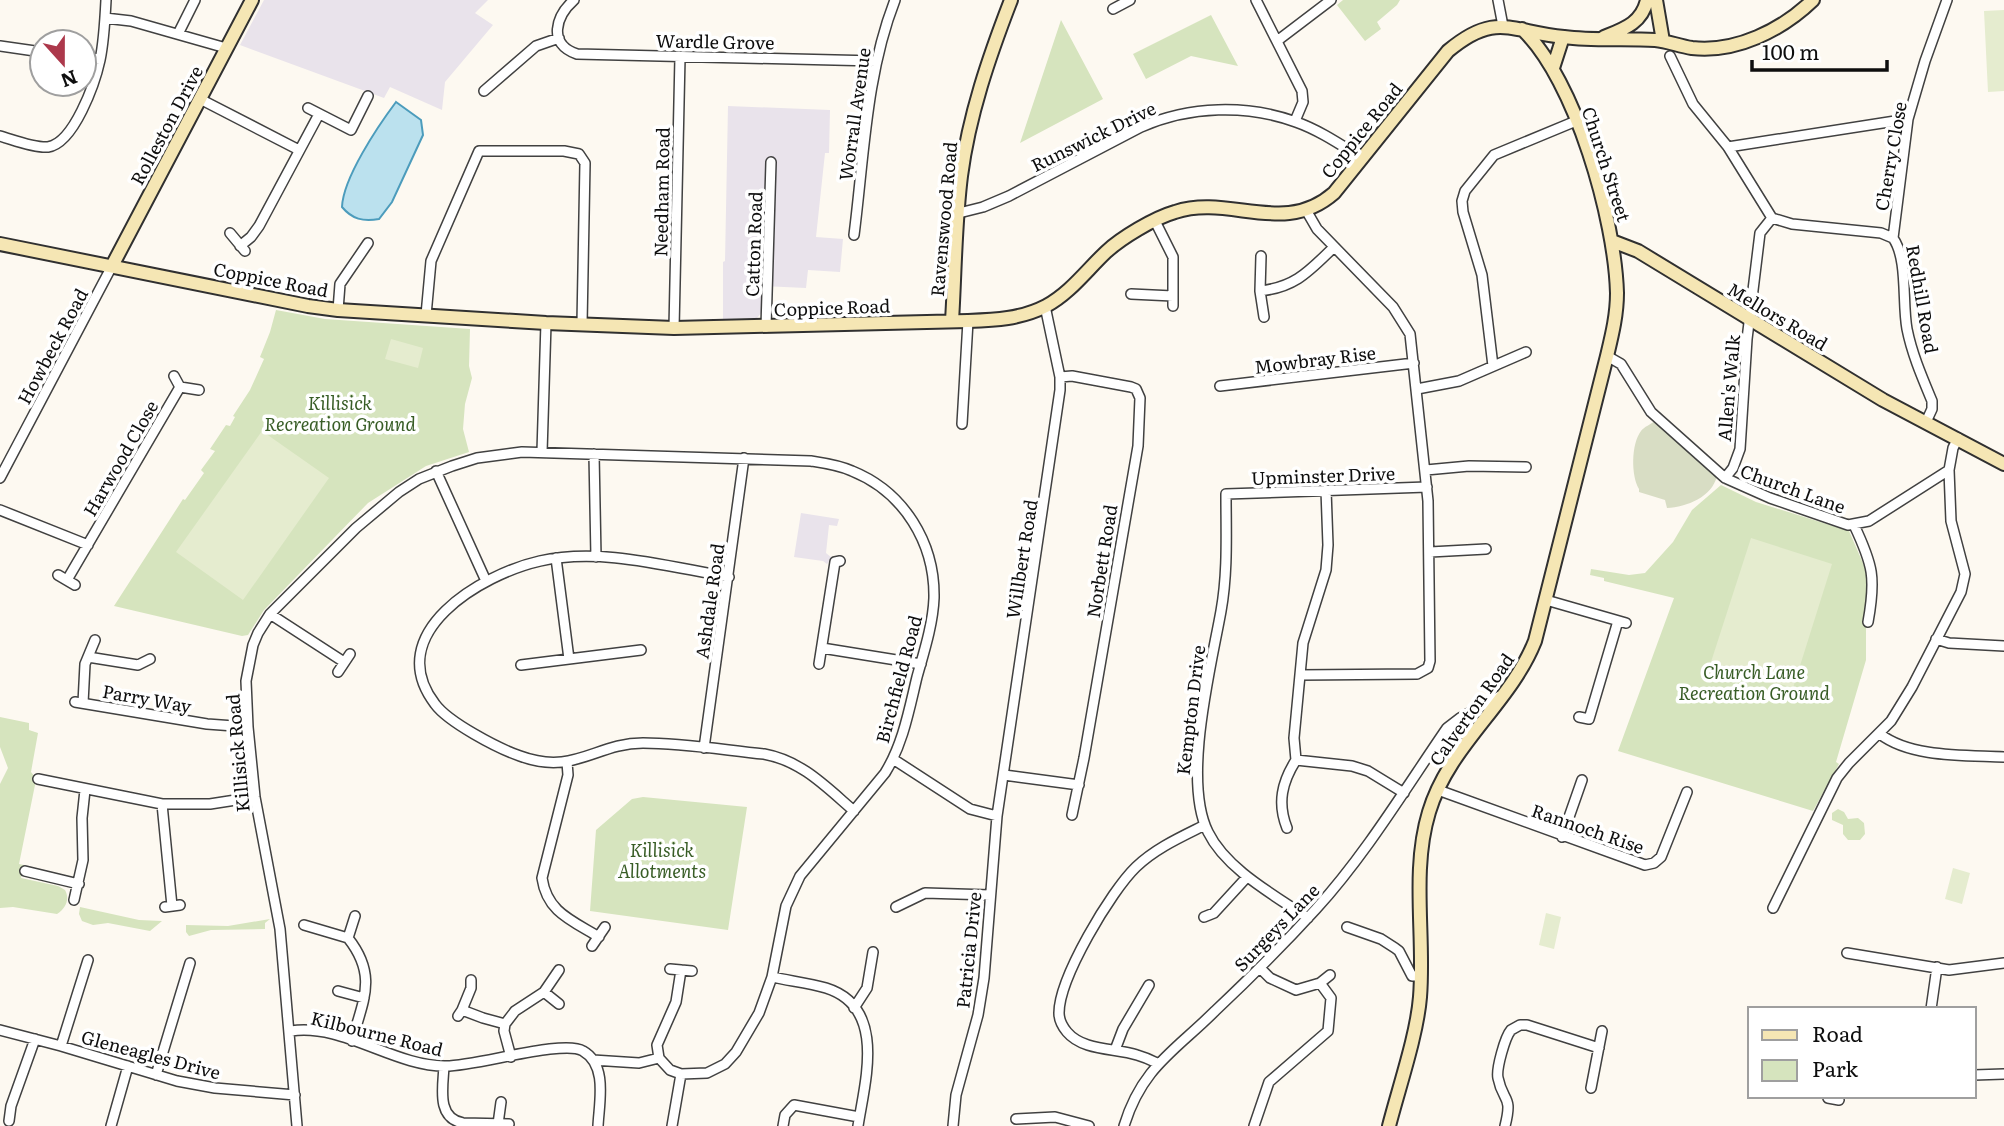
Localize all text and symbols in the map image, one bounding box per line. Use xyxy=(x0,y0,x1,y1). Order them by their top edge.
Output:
street label: Wardle Grove xyxy=(655,26,775,56)
north arrow xyxy=(28,28,98,98)
scale bar xyxy=(1752,28,1887,72)
text: 100 m xyxy=(1762,35,1819,66)
street label: Worrall Avenue xyxy=(831,46,877,182)
street label: Rolleston Drive xyxy=(123,60,209,190)
text: N xyxy=(57,64,82,96)
street label: Coppice Road xyxy=(1314,76,1408,184)
street label: Runswick Drive xyxy=(1026,94,1160,178)
street label: Cherry Close xyxy=(1867,99,1913,213)
street label: Church Street xyxy=(1576,103,1639,226)
street label: Needham Road xyxy=(646,127,676,257)
street label: Ravenswood Road xyxy=(923,140,963,298)
street label: Catton Road xyxy=(738,191,768,297)
street label: Redhill Road xyxy=(1900,242,1946,356)
street label: Coppice Road xyxy=(211,255,331,303)
street label: Mellors Road xyxy=(1723,275,1833,357)
street label: Howbeck Road xyxy=(10,283,94,409)
street label: Coppice Road xyxy=(773,291,891,323)
street label: Allen's Walk xyxy=(1710,333,1746,442)
street label: Mowbray Rise xyxy=(1253,338,1377,380)
park label: Killisick Recreation Ground xyxy=(264,389,416,437)
street label: Harwood Close xyxy=(76,395,164,521)
street label: Church Lane xyxy=(1737,456,1849,520)
street label: Upminster Drive xyxy=(1251,459,1395,491)
street label: Willbert Road xyxy=(998,497,1044,621)
street label: Norbett Road xyxy=(1079,502,1123,620)
street label: Ashdale Road xyxy=(688,542,730,660)
street label: Birchfield Road xyxy=(868,612,928,746)
street label: Kempton Drive xyxy=(1169,643,1211,777)
street label: Calverton Road xyxy=(1422,647,1520,771)
park label: Church Lane Recreation Ground xyxy=(1678,658,1830,706)
street label: Parry Way xyxy=(100,677,194,719)
street label: Killisick Road xyxy=(218,693,256,813)
street label: Rannoch Rise xyxy=(1528,796,1648,860)
park label: Killisick Allotments xyxy=(618,836,706,884)
street label: Surgeys Lane xyxy=(1227,877,1325,977)
street label: Patricia Drive xyxy=(948,890,988,1010)
street label: Kilbourne Road xyxy=(308,1004,446,1062)
legend xyxy=(1748,1007,1976,1098)
text: Road xyxy=(1812,1017,1863,1048)
street label: Gleneagles Drive xyxy=(78,1022,224,1086)
text: Park xyxy=(1812,1052,1858,1083)

